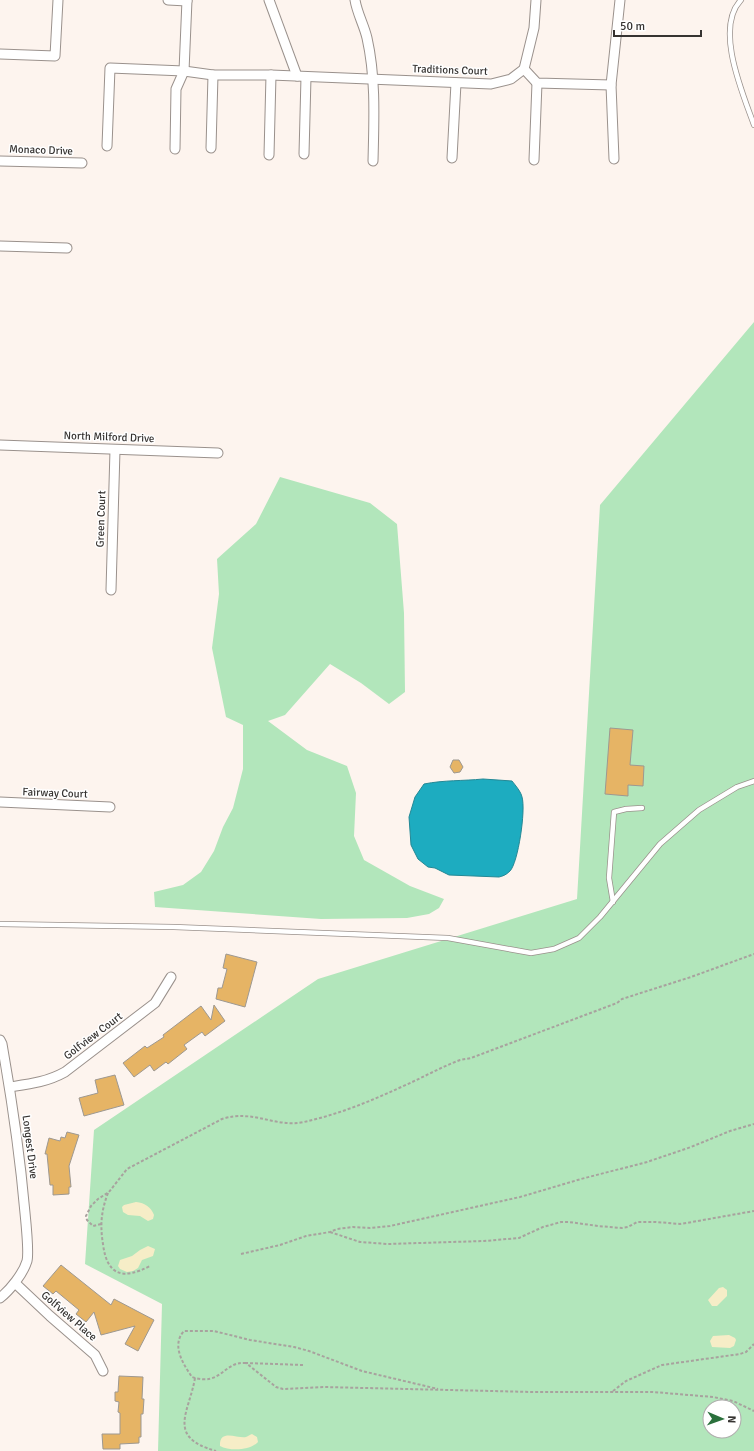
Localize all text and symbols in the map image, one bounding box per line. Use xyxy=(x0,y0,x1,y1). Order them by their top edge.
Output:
scale bar xyxy=(614,12,701,38)
text: 50 m xyxy=(620,19,645,34)
street label: Traditions Court xyxy=(412,62,488,78)
street label: Monaco Drive xyxy=(9,142,73,158)
street label: North Milford Drive xyxy=(63,429,155,445)
street label: Green Court xyxy=(94,490,108,548)
street label: Fairway Court xyxy=(22,785,88,801)
street label: Golfview Court xyxy=(61,1010,125,1062)
street label: Longest Drive xyxy=(20,1114,40,1180)
street label: Golfview Place xyxy=(39,1288,99,1344)
north arrow xyxy=(702,1399,742,1439)
text: N xyxy=(725,1415,738,1423)

